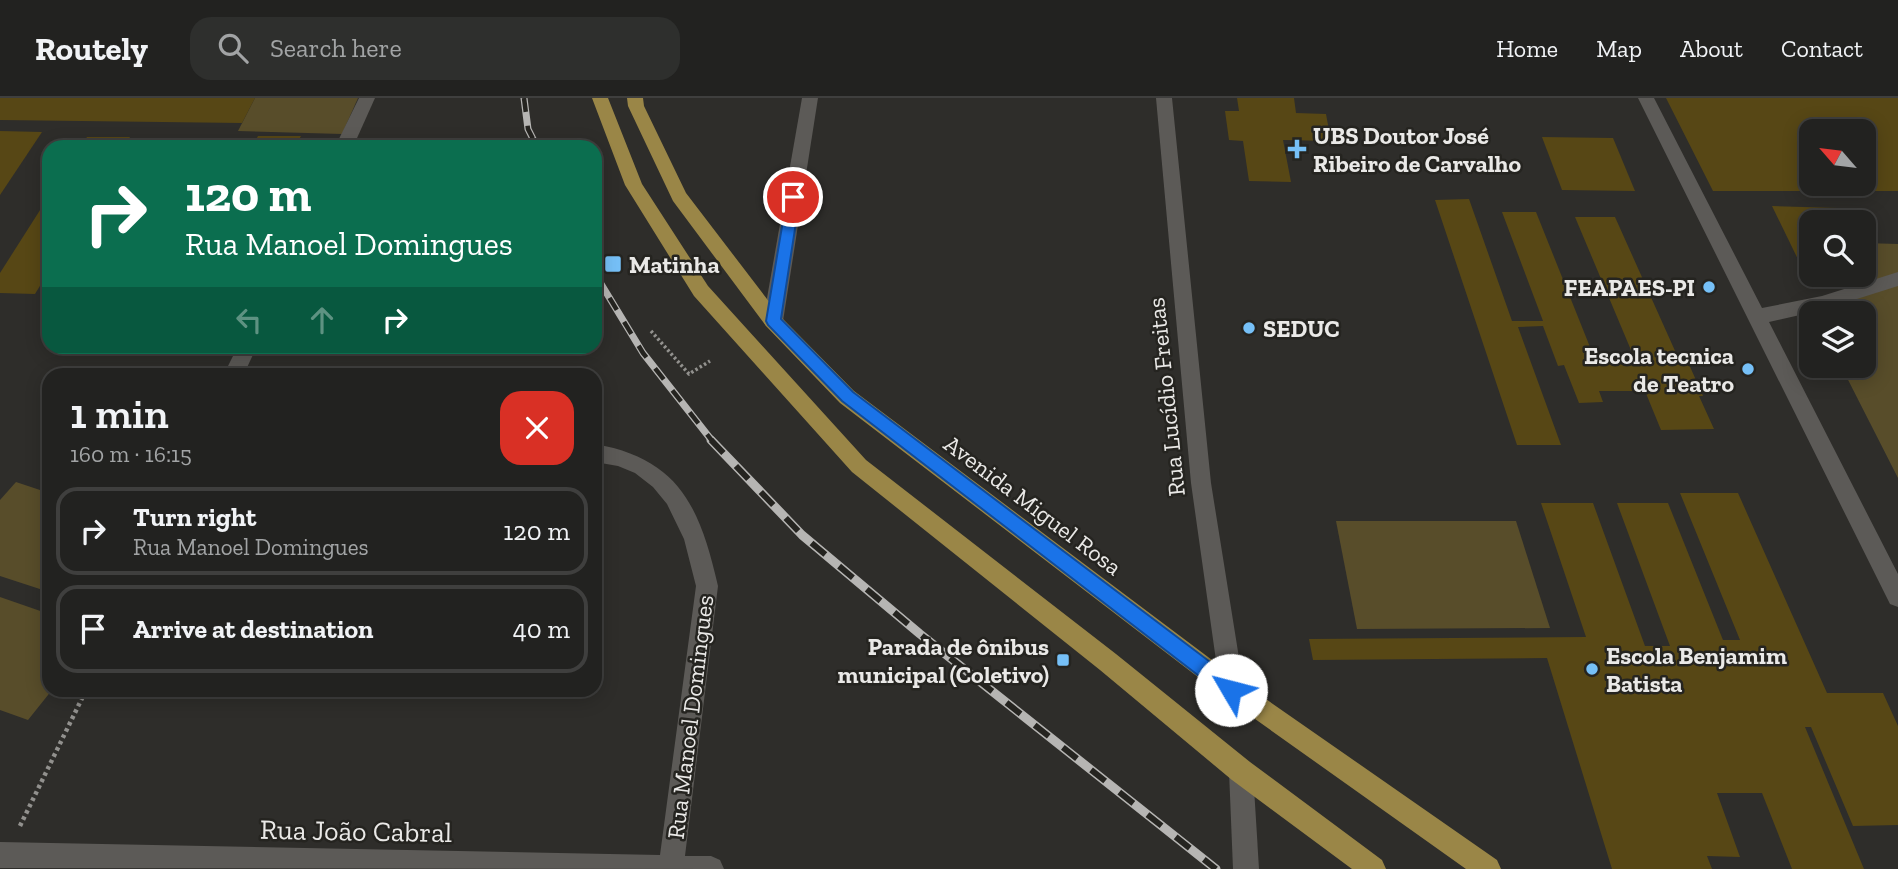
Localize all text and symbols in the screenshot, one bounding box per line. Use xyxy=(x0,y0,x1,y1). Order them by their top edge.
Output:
search box xyxy=(190,17,680,80)
text: Routely xyxy=(35,29,148,68)
icon: search xyxy=(214,29,252,67)
text: Search here xyxy=(270,32,402,64)
text: Home xyxy=(1496,34,1558,63)
text: Map xyxy=(1596,34,1642,63)
text: About xyxy=(1680,34,1743,63)
text: Contact xyxy=(1781,34,1863,63)
north arrow xyxy=(1799,119,1876,196)
map controls xyxy=(1799,119,1876,378)
place label: UBS Doutor José Ribeiro de Carvalho xyxy=(1313,121,1522,178)
marker: UBS Doutor José Ribeiro de Carvalho xyxy=(1287,139,1307,159)
text: 120 m xyxy=(185,165,311,224)
pin xyxy=(763,167,823,227)
icon: right xyxy=(70,168,161,259)
icon: arrive xyxy=(774,178,812,216)
button: search xyxy=(1799,210,1876,287)
text: Rua Manoel Domingues xyxy=(185,225,513,263)
place label: Matinha xyxy=(629,250,720,279)
marker: Matinha xyxy=(603,254,623,274)
place label: FEAPAES-PI xyxy=(1564,273,1695,302)
marker: FEAPAES-PI xyxy=(1701,279,1717,295)
street label: Rua Lucídio Freitas xyxy=(1141,296,1191,498)
icon: left xyxy=(230,301,268,339)
icon: ahead xyxy=(303,301,341,339)
icon: right xyxy=(376,301,414,339)
button: layers xyxy=(1799,301,1876,378)
place label: SEDUC xyxy=(1263,314,1340,343)
marker: SEDUC xyxy=(1241,320,1257,336)
place label: Escola tecnica de Teatro xyxy=(1584,341,1734,398)
marker: Escola tecnica de Teatro xyxy=(1740,361,1756,377)
text: 1 min xyxy=(70,388,169,439)
button: close xyxy=(500,391,574,465)
street label: Avenida Miguel Rosa xyxy=(939,429,1128,581)
text: 160 m · 16:15 xyxy=(70,440,192,468)
text: Turn right xyxy=(133,501,256,533)
icon: right xyxy=(74,512,112,550)
text: 120 m xyxy=(503,515,570,547)
text: Rua Manoel Domingues xyxy=(133,533,369,561)
street label: Rua Manoel Domingues xyxy=(661,593,719,841)
icon: arrive xyxy=(74,610,112,648)
text: Arrive at destination xyxy=(133,613,373,645)
text: 40 m xyxy=(513,613,570,645)
place label: Parada de ônibus municipal (Coletivo) xyxy=(838,632,1049,689)
place label: Escola Benjamim Batista xyxy=(1606,641,1787,698)
marker: Parada de ônibus municipal (Coletivo) xyxy=(1055,652,1071,668)
position arrow xyxy=(1194,653,1268,727)
marker: Escola Benjamim Batista xyxy=(1584,661,1600,677)
street label: Rua João Cabral xyxy=(260,813,452,849)

